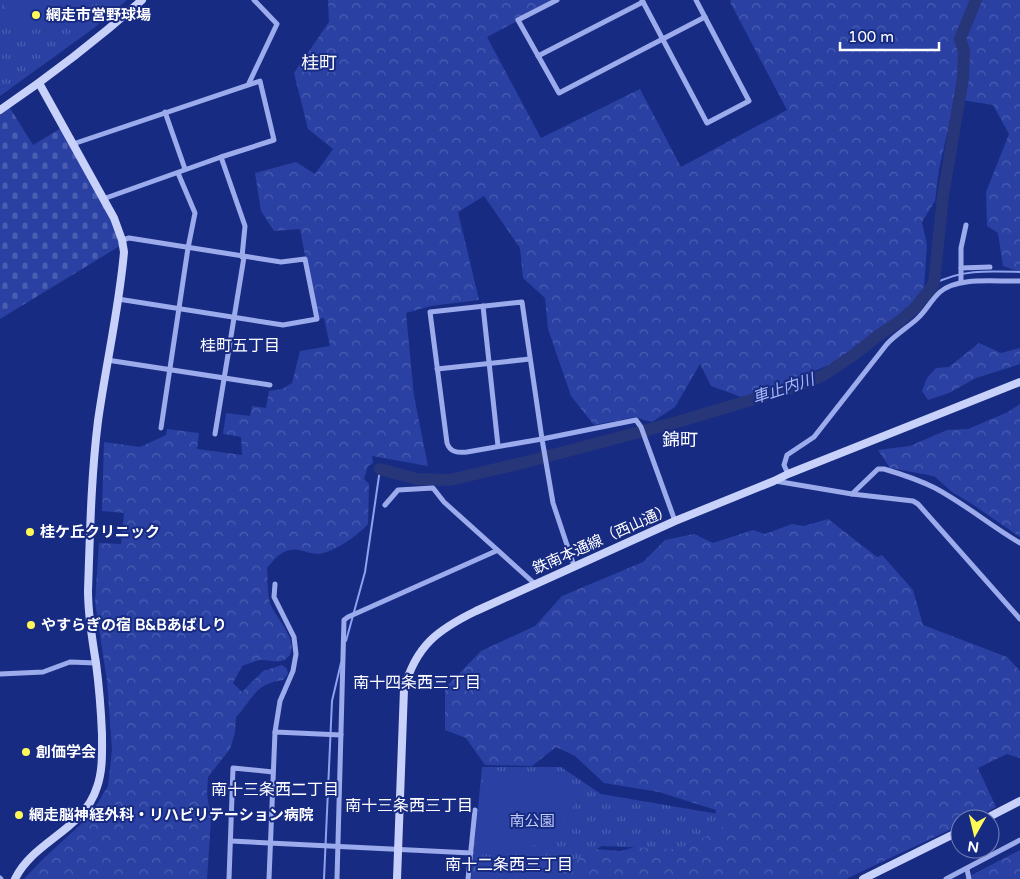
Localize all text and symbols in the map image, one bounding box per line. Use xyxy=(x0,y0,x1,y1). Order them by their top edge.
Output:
place label: 網走市営野球場 xyxy=(46,6,151,24)
marker: 網走市営野球場 xyxy=(30,9,42,21)
scale bar xyxy=(840,20,939,52)
text: 100 m xyxy=(848,28,894,46)
district label: 桂町 xyxy=(301,52,337,74)
district label: 桂町五丁目 xyxy=(200,336,280,356)
water label: 車止内川 xyxy=(750,369,819,408)
district label: 錦町 xyxy=(662,429,698,451)
street label: 鉄南本通線（西山通） xyxy=(530,500,674,578)
place label: 桂ケ丘クリニック xyxy=(40,523,160,541)
marker: 桂ケ丘クリニック xyxy=(24,526,36,538)
place label: やすらぎの宿 B&Bあばしり xyxy=(41,616,227,634)
marker: やすらぎの宿 B&Bあばしり xyxy=(25,619,37,631)
district label: 南十四条西三丁目 xyxy=(353,673,481,693)
place label: 創価学会 xyxy=(36,743,96,761)
marker: 創価学会 xyxy=(20,746,32,758)
district label: 南十三条西二丁目 xyxy=(211,780,339,800)
district label: 南十三条西三丁目 xyxy=(345,796,473,816)
place label: 網走脳神経外科・リハビリテーション病院 xyxy=(29,806,314,824)
marker: 網走脳神経外科・リハビリテーション病院 xyxy=(13,809,25,821)
north arrow xyxy=(950,809,1000,859)
park label: 南公園 xyxy=(509,812,555,830)
text: N xyxy=(967,837,980,856)
district label: 南十二条西三丁目 xyxy=(445,855,573,875)

